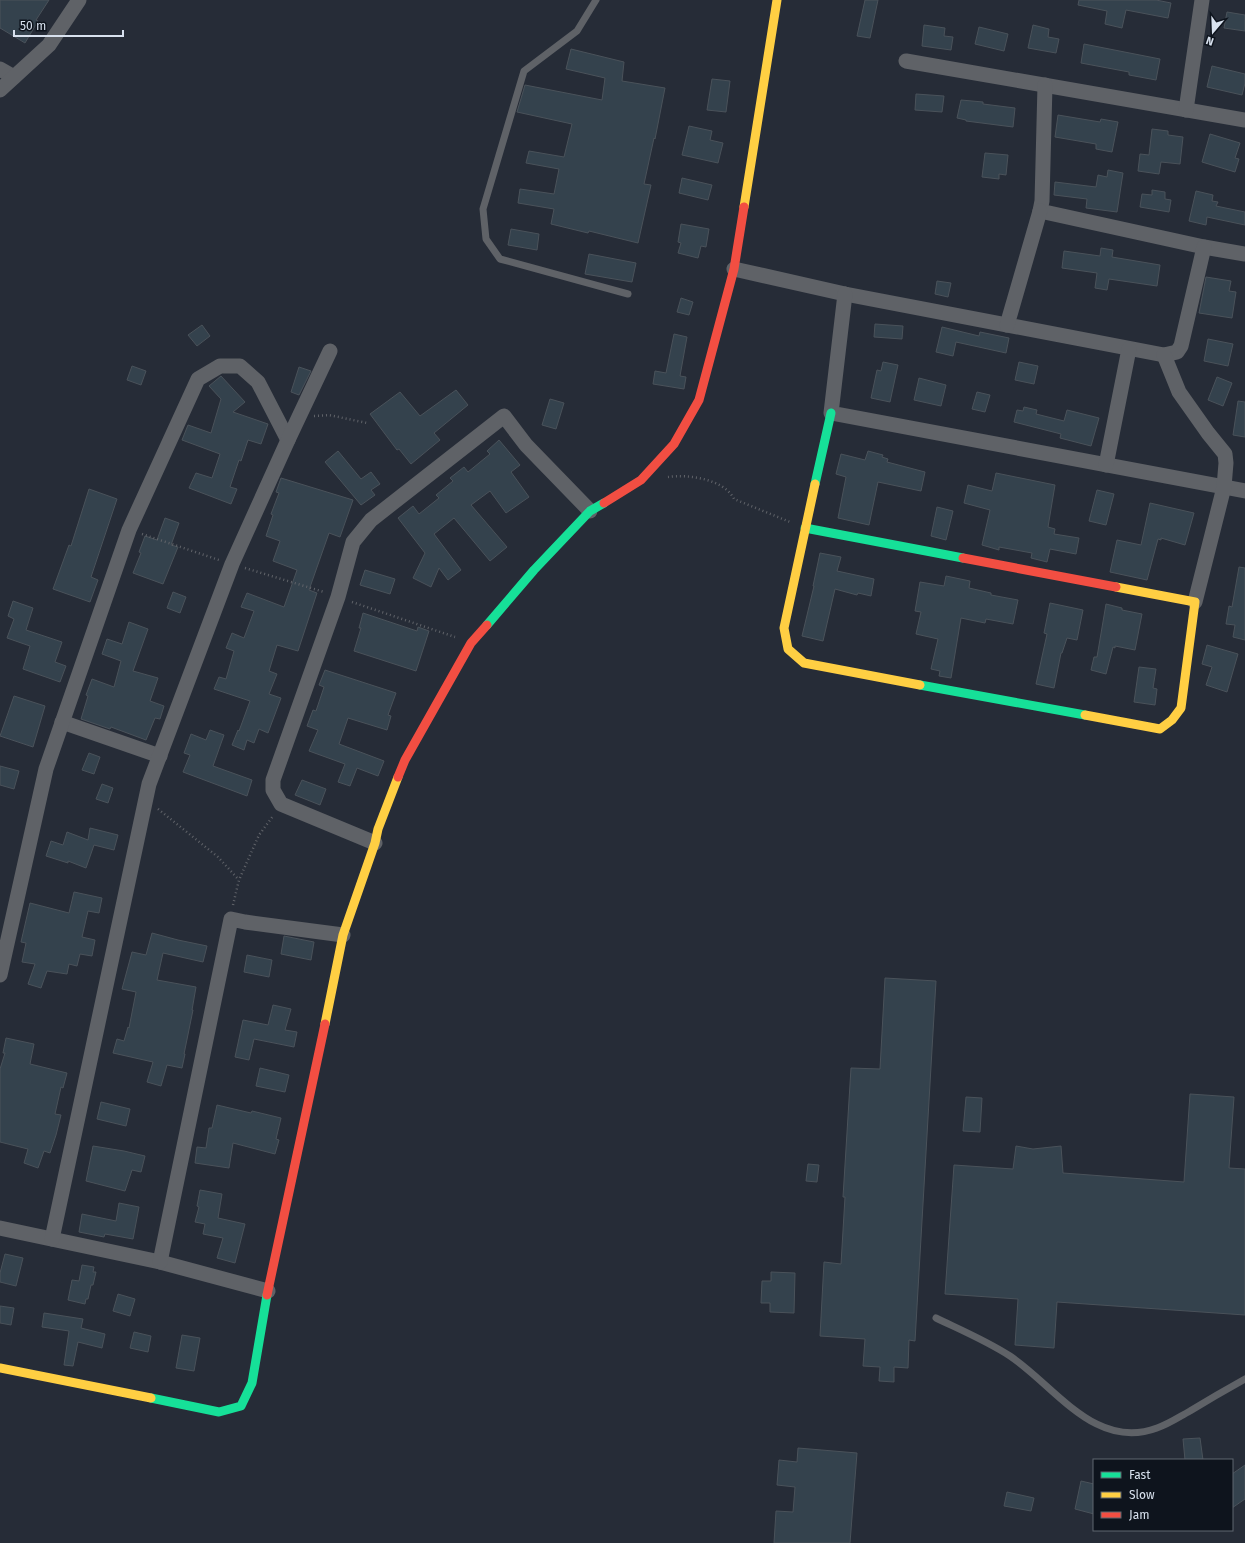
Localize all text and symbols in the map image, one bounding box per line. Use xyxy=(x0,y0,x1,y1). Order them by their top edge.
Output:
scale bar xyxy=(14,12,123,38)
north arrow xyxy=(1193,12,1233,52)
text: 50 m xyxy=(20,19,46,33)
text: N xyxy=(1204,34,1215,48)
legend xyxy=(1093,1459,1233,1531)
text: Fast xyxy=(1129,1468,1151,1482)
text: Slow xyxy=(1129,1488,1155,1502)
text: Jam xyxy=(1129,1508,1149,1522)

